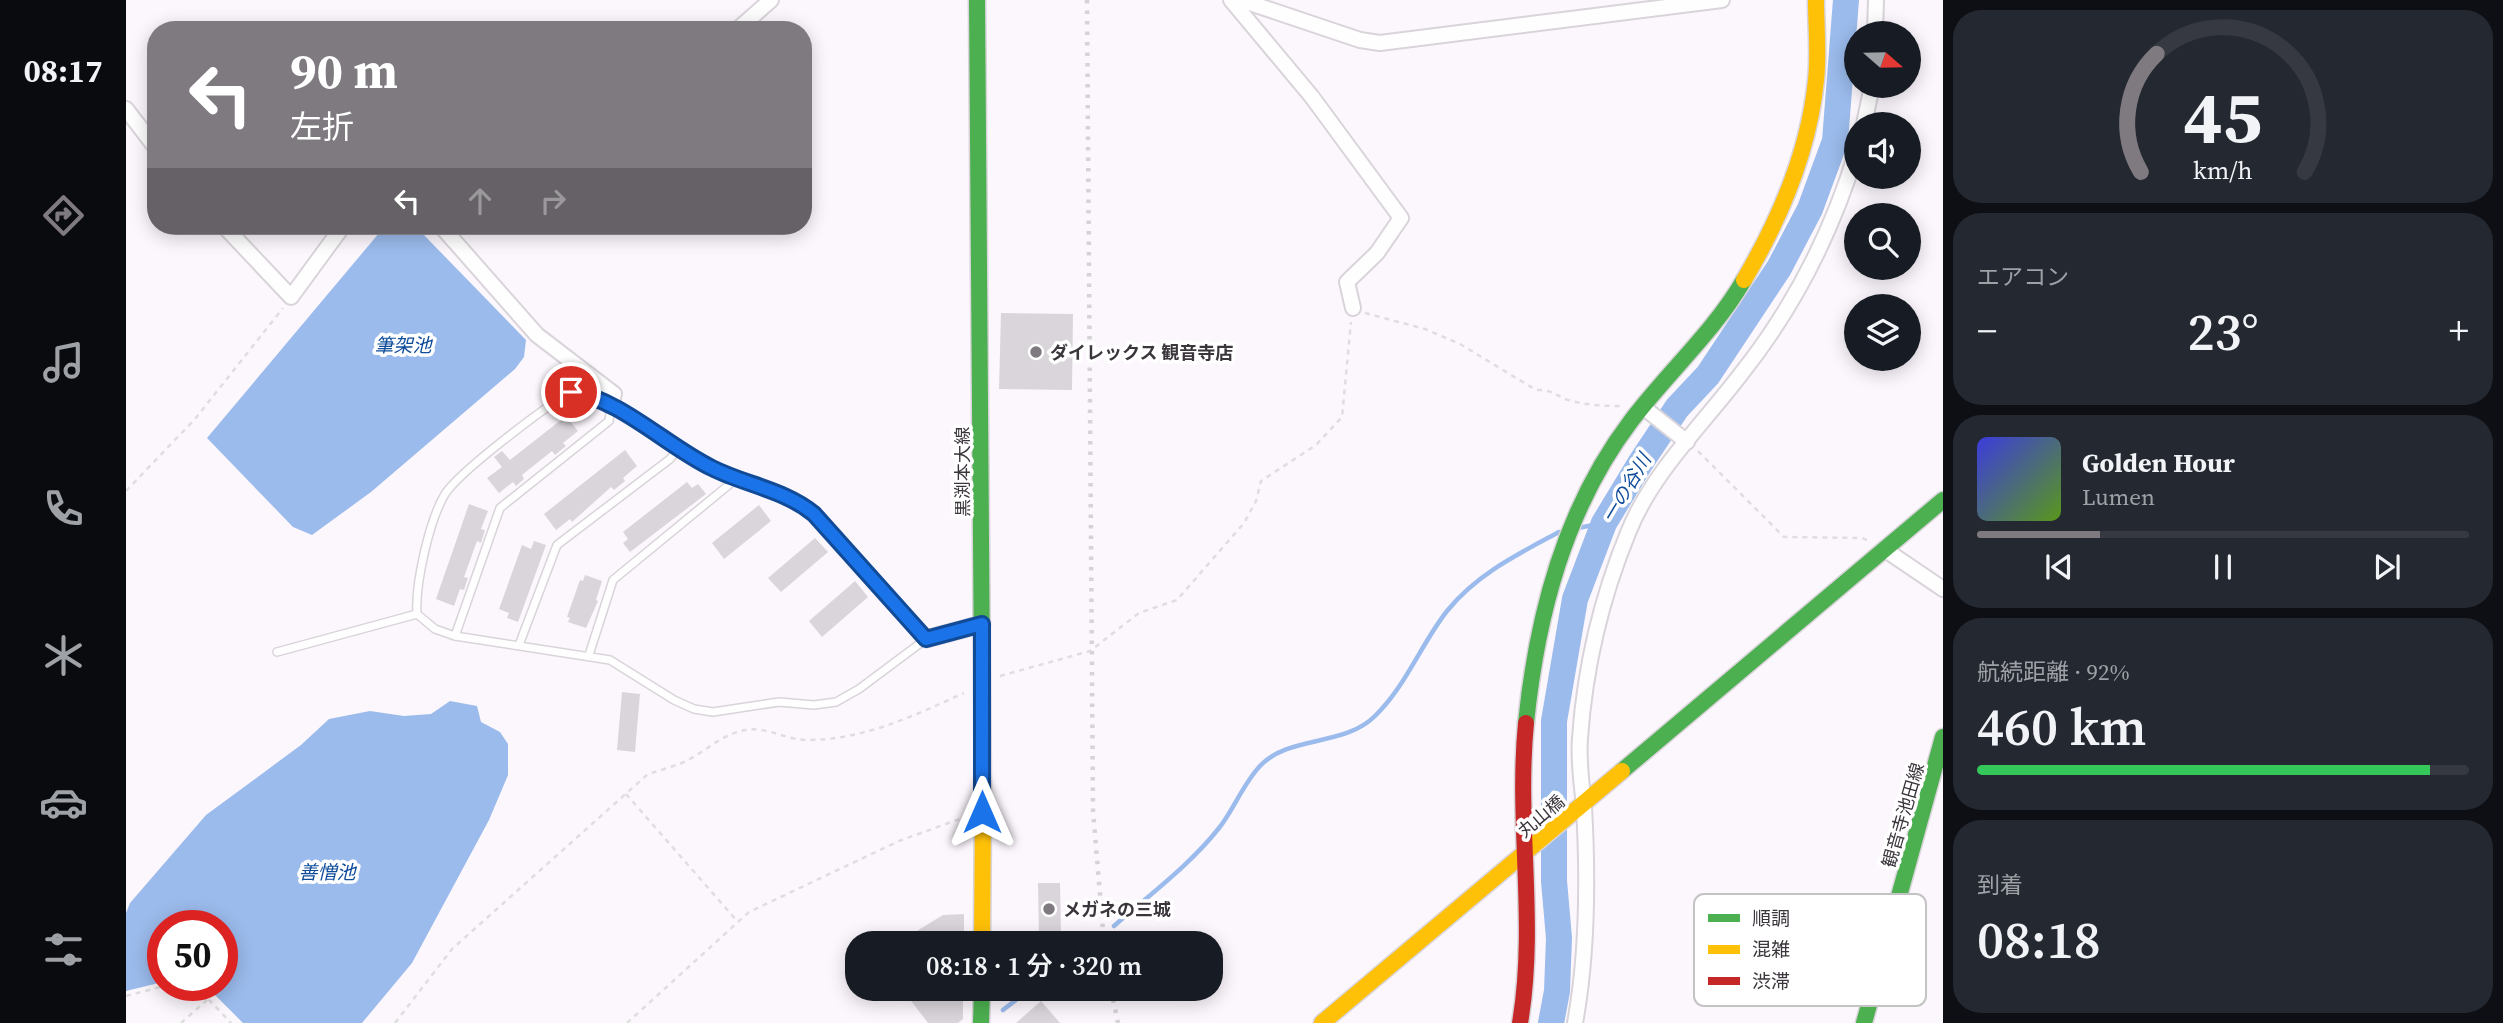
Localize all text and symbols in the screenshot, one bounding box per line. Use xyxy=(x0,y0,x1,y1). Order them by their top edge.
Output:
north arrow xyxy=(1844,21,1922,98)
map controls xyxy=(1844,21,1921,371)
text: 90 m xyxy=(290,37,398,104)
text: 08:17 xyxy=(24,49,102,93)
icon: left xyxy=(175,49,266,140)
text: 45 xyxy=(2184,68,2262,167)
text: 左折 xyxy=(290,105,354,149)
button: sound xyxy=(1844,112,1921,189)
text: km/h xyxy=(2193,153,2253,187)
icon: left xyxy=(388,182,426,220)
icon: ahead xyxy=(461,182,499,220)
icon: right xyxy=(534,182,572,220)
icon: directions xyxy=(39,191,88,240)
button: search xyxy=(1844,203,1921,280)
text: エアコン xyxy=(1977,261,2069,293)
button: layers xyxy=(1844,294,1921,371)
text: 23° xyxy=(2187,296,2259,367)
text: − xyxy=(1977,305,1997,357)
text: + xyxy=(2449,305,2469,357)
water label: 筆架池 xyxy=(374,332,433,358)
icon: music xyxy=(39,338,88,387)
place label: ダイレックス 観音寺店 xyxy=(1050,340,1233,365)
marker: ダイレックス 観音寺店 xyxy=(1028,344,1044,360)
pin xyxy=(541,362,601,422)
icon: arrive xyxy=(552,373,590,411)
street label: 黒渕本大線 xyxy=(950,427,975,517)
text: Golden Hour xyxy=(2082,445,2235,481)
water label: 一の谷川 xyxy=(1595,447,1658,527)
text: Lumen xyxy=(2082,481,2155,513)
icon: phone xyxy=(39,484,88,533)
icon: previous xyxy=(2040,548,2078,586)
icon: pause xyxy=(2204,548,2242,586)
icon: next xyxy=(2368,548,2406,586)
icon: climate xyxy=(39,631,88,680)
text: 航続距離 · 92% xyxy=(1977,656,2130,688)
text: 460 km xyxy=(1977,691,2146,762)
street label: 観音寺池田線 xyxy=(1876,760,1930,870)
position arrow xyxy=(945,775,1019,849)
icon: car xyxy=(39,778,88,827)
street label: 丸山橋 xyxy=(1512,789,1570,843)
water label: 善憎池 xyxy=(298,859,357,885)
text: 到着 xyxy=(1977,869,2023,901)
legend xyxy=(1694,894,1926,1006)
place label: メガネの三城 xyxy=(1063,897,1171,922)
marker: メガネの三城 xyxy=(1041,901,1057,917)
text: 08:18 xyxy=(1977,904,2101,975)
text: 順調 xyxy=(1752,905,1790,931)
speed limit sign: 50 xyxy=(147,910,238,1001)
icon: filters xyxy=(39,925,88,974)
text: 混雑 xyxy=(1752,936,1790,962)
text: 08:18 · 1 分 · 320 m xyxy=(926,948,1142,984)
text: 渋滞 xyxy=(1752,968,1790,994)

